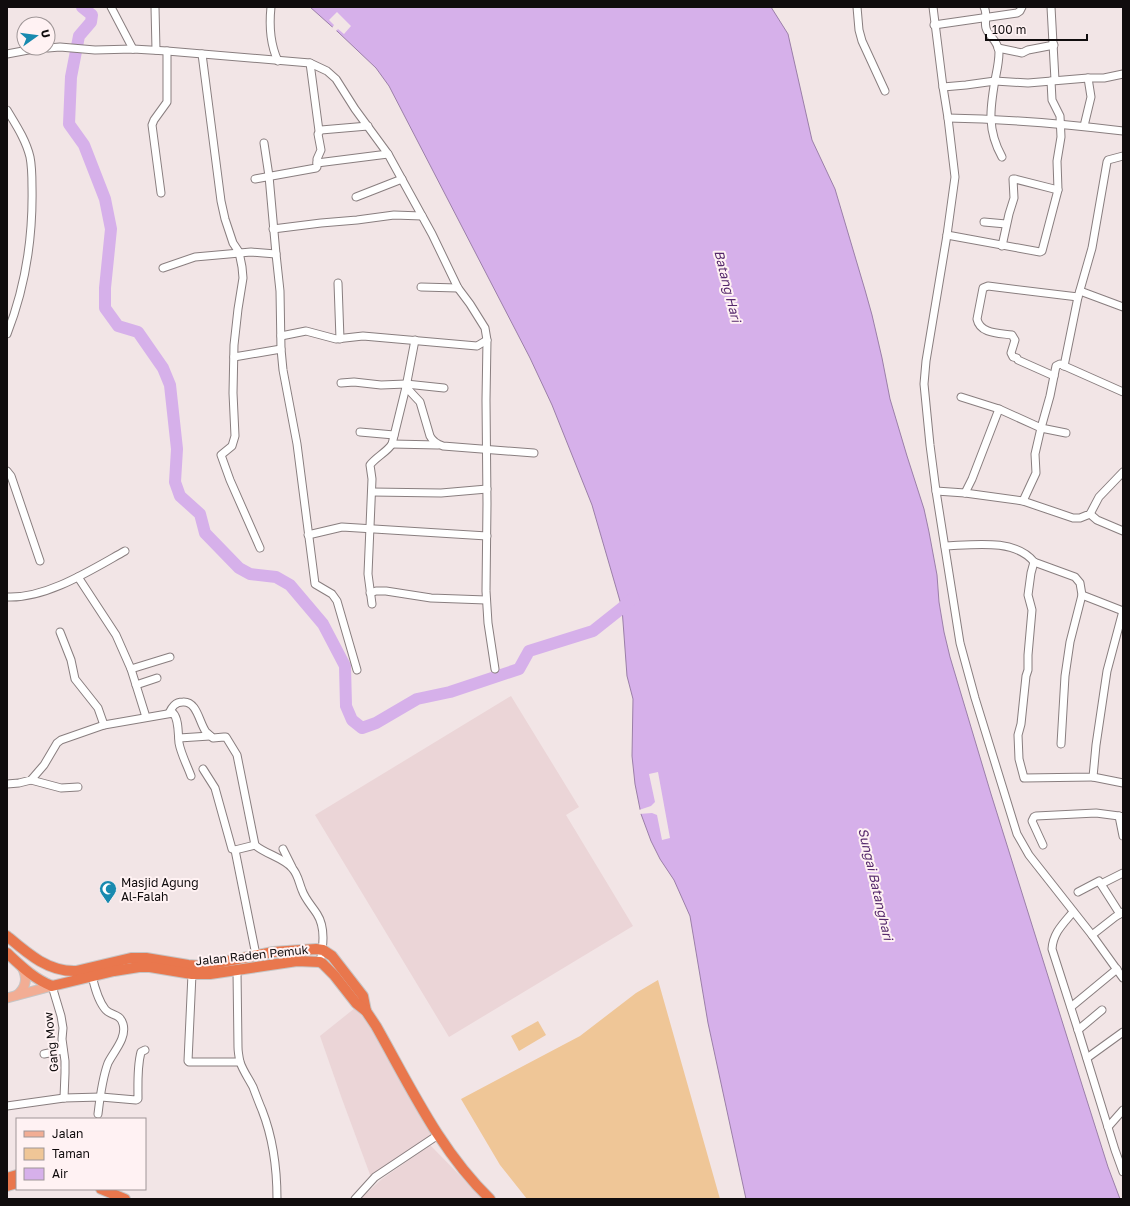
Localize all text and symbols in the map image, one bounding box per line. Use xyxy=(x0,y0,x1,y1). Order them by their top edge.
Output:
north arrow xyxy=(16,16,56,56)
scale bar xyxy=(986,16,1087,42)
text: 100 m xyxy=(992,22,1026,37)
text: U xyxy=(39,28,53,39)
water label: Batang Hari xyxy=(711,248,745,325)
water label: Sungai Batanghari xyxy=(855,826,897,943)
place label: Masjid Agung Al-Falah xyxy=(121,875,199,904)
mosque icon: Masjid Agung Al-Falah xyxy=(98,879,118,904)
street label: Jalan Raden Pemuk xyxy=(195,942,309,968)
street label: Gang Mow xyxy=(40,1011,62,1073)
legend xyxy=(16,1118,146,1190)
text: Jalan xyxy=(52,1126,83,1141)
text: Taman xyxy=(52,1146,90,1161)
text: Air xyxy=(52,1166,68,1181)

